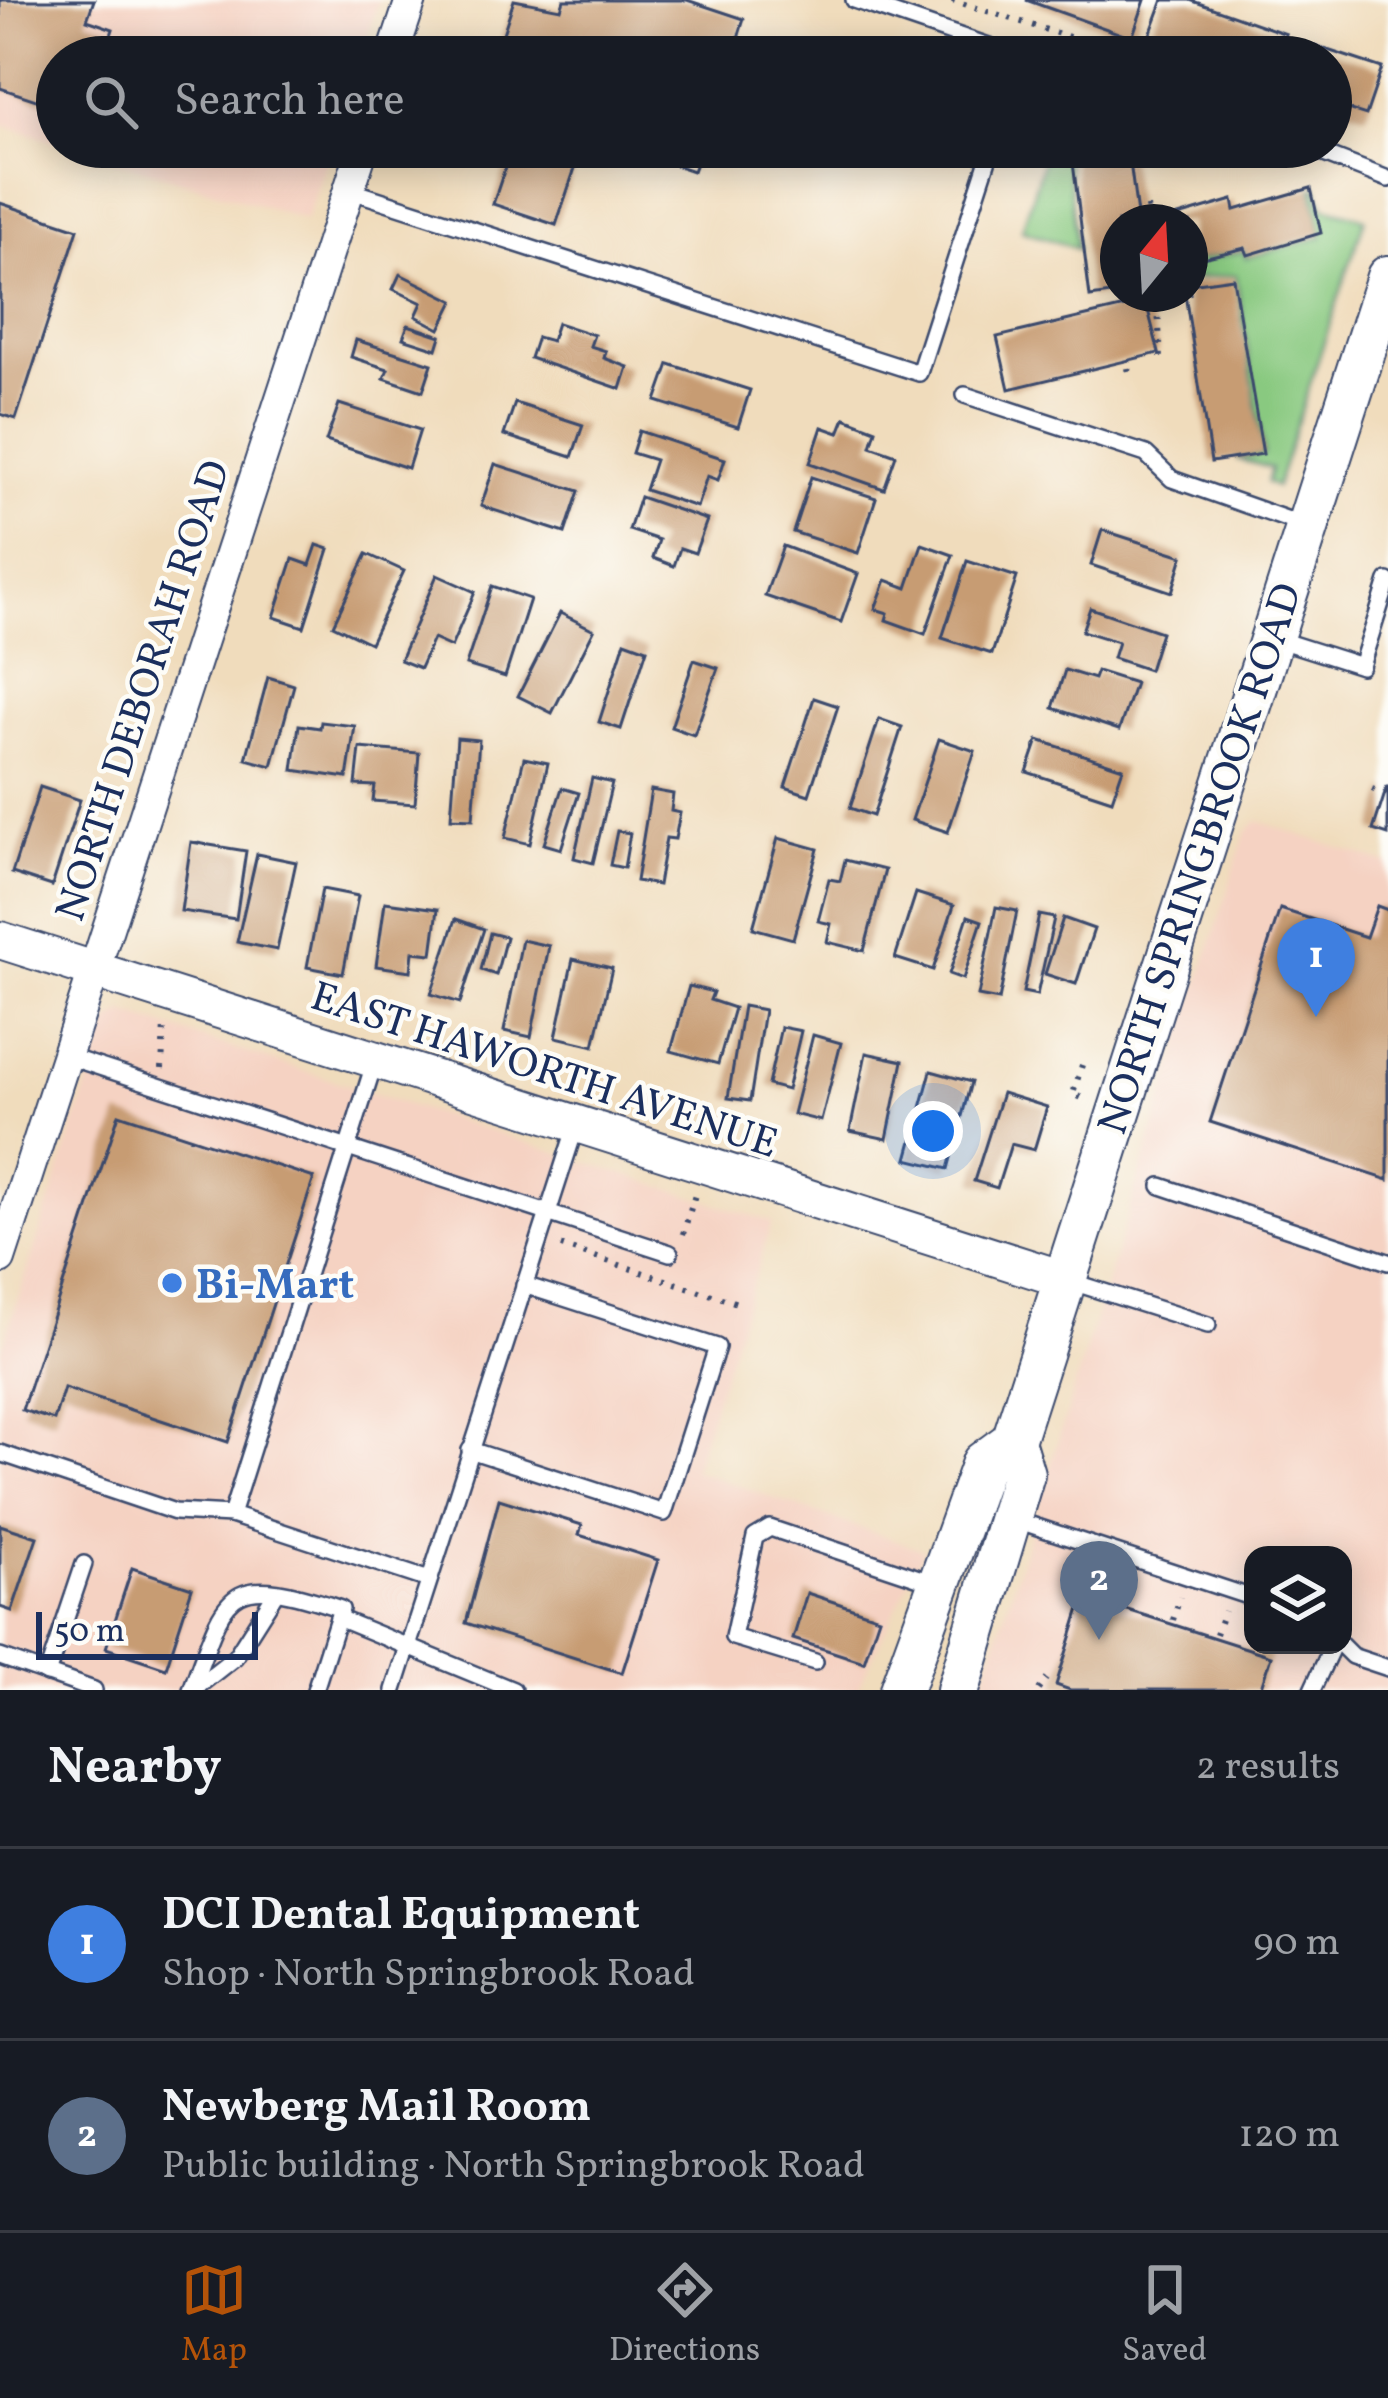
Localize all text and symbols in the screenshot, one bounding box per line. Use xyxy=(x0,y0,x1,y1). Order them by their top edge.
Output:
search box xyxy=(36,36,1352,168)
icon: search xyxy=(78,69,144,135)
text: Search here xyxy=(174,71,405,134)
north arrow xyxy=(1100,204,1208,312)
street label: NORTH DEBORAH ROAD xyxy=(43,454,248,929)
street label: NORTH SPRINGBROOK ROAD xyxy=(1085,576,1319,1143)
pin: 1 xyxy=(1277,918,1355,1017)
street label: EAST HAWORTH AVENUE xyxy=(303,969,785,1176)
your location xyxy=(903,1101,963,1161)
place label: Bi-Mart xyxy=(196,1258,354,1317)
marker: Bi-Mart xyxy=(159,1270,185,1296)
pin: 2 xyxy=(1060,1541,1138,1640)
map controls xyxy=(1244,1546,1352,1654)
button: layers xyxy=(1244,1546,1352,1654)
scale bar xyxy=(36,1606,258,1659)
text: 50 m xyxy=(54,1610,125,1656)
text: Nearby xyxy=(48,1733,222,1804)
text: 2 results xyxy=(1196,1741,1340,1795)
text: DCI Dental Equipment xyxy=(162,1885,640,1948)
text: 1 xyxy=(79,1917,95,1971)
text: 90 m xyxy=(1253,1917,1340,1971)
text: Shop · North Springbrook Road xyxy=(162,1948,695,2002)
text: Newberg Mail Room xyxy=(162,2077,591,2140)
text: 2 xyxy=(77,2109,97,2163)
text: 120 m xyxy=(1239,2109,1340,2163)
text: Public building · North Springbrook Road xyxy=(162,2140,865,2194)
tab: Map xyxy=(181,2257,247,2375)
tab: Directions xyxy=(609,2257,760,2375)
tab: Saved xyxy=(1122,2257,1207,2375)

